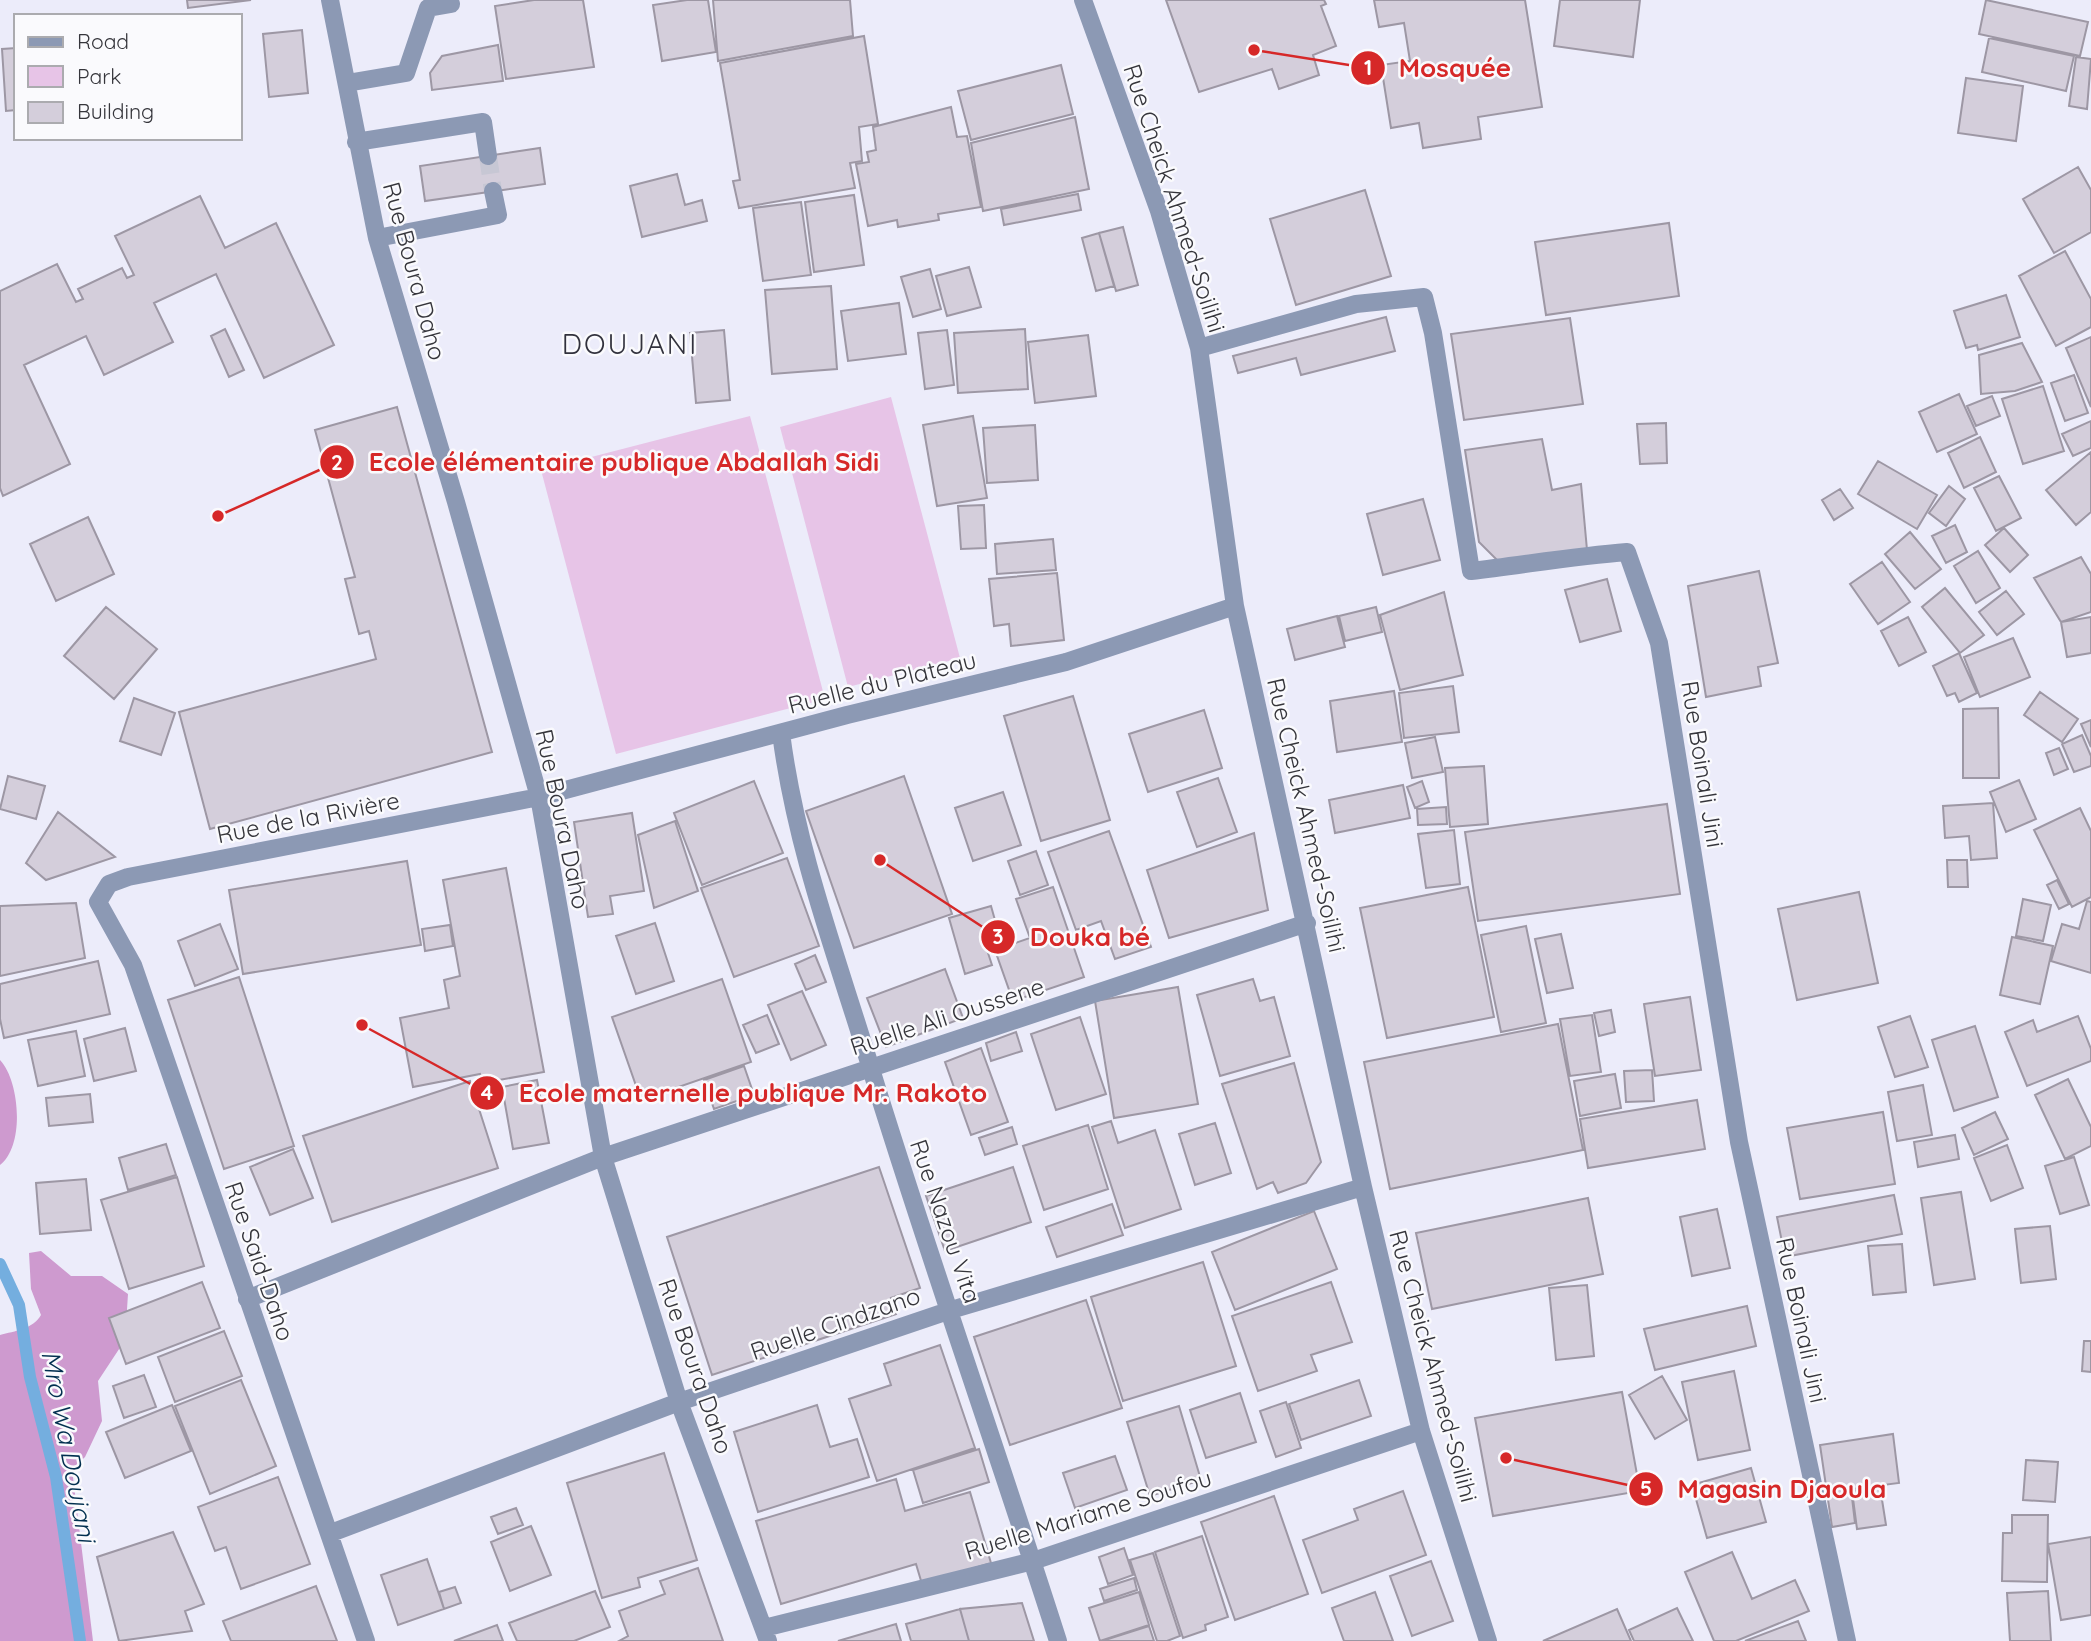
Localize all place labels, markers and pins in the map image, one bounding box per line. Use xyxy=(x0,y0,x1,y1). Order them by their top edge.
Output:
callout: Mosquée xyxy=(1350,44,1525,91)
callout: Ecole élémentaire publique Abdallah Sidi xyxy=(320,439,893,486)
callout: Douka bé xyxy=(981,913,1164,960)
callout: Ecole maternelle publique Mr. Rakoto xyxy=(470,1069,1001,1116)
callout: Magasin Djaoula xyxy=(1628,1466,1900,1513)

